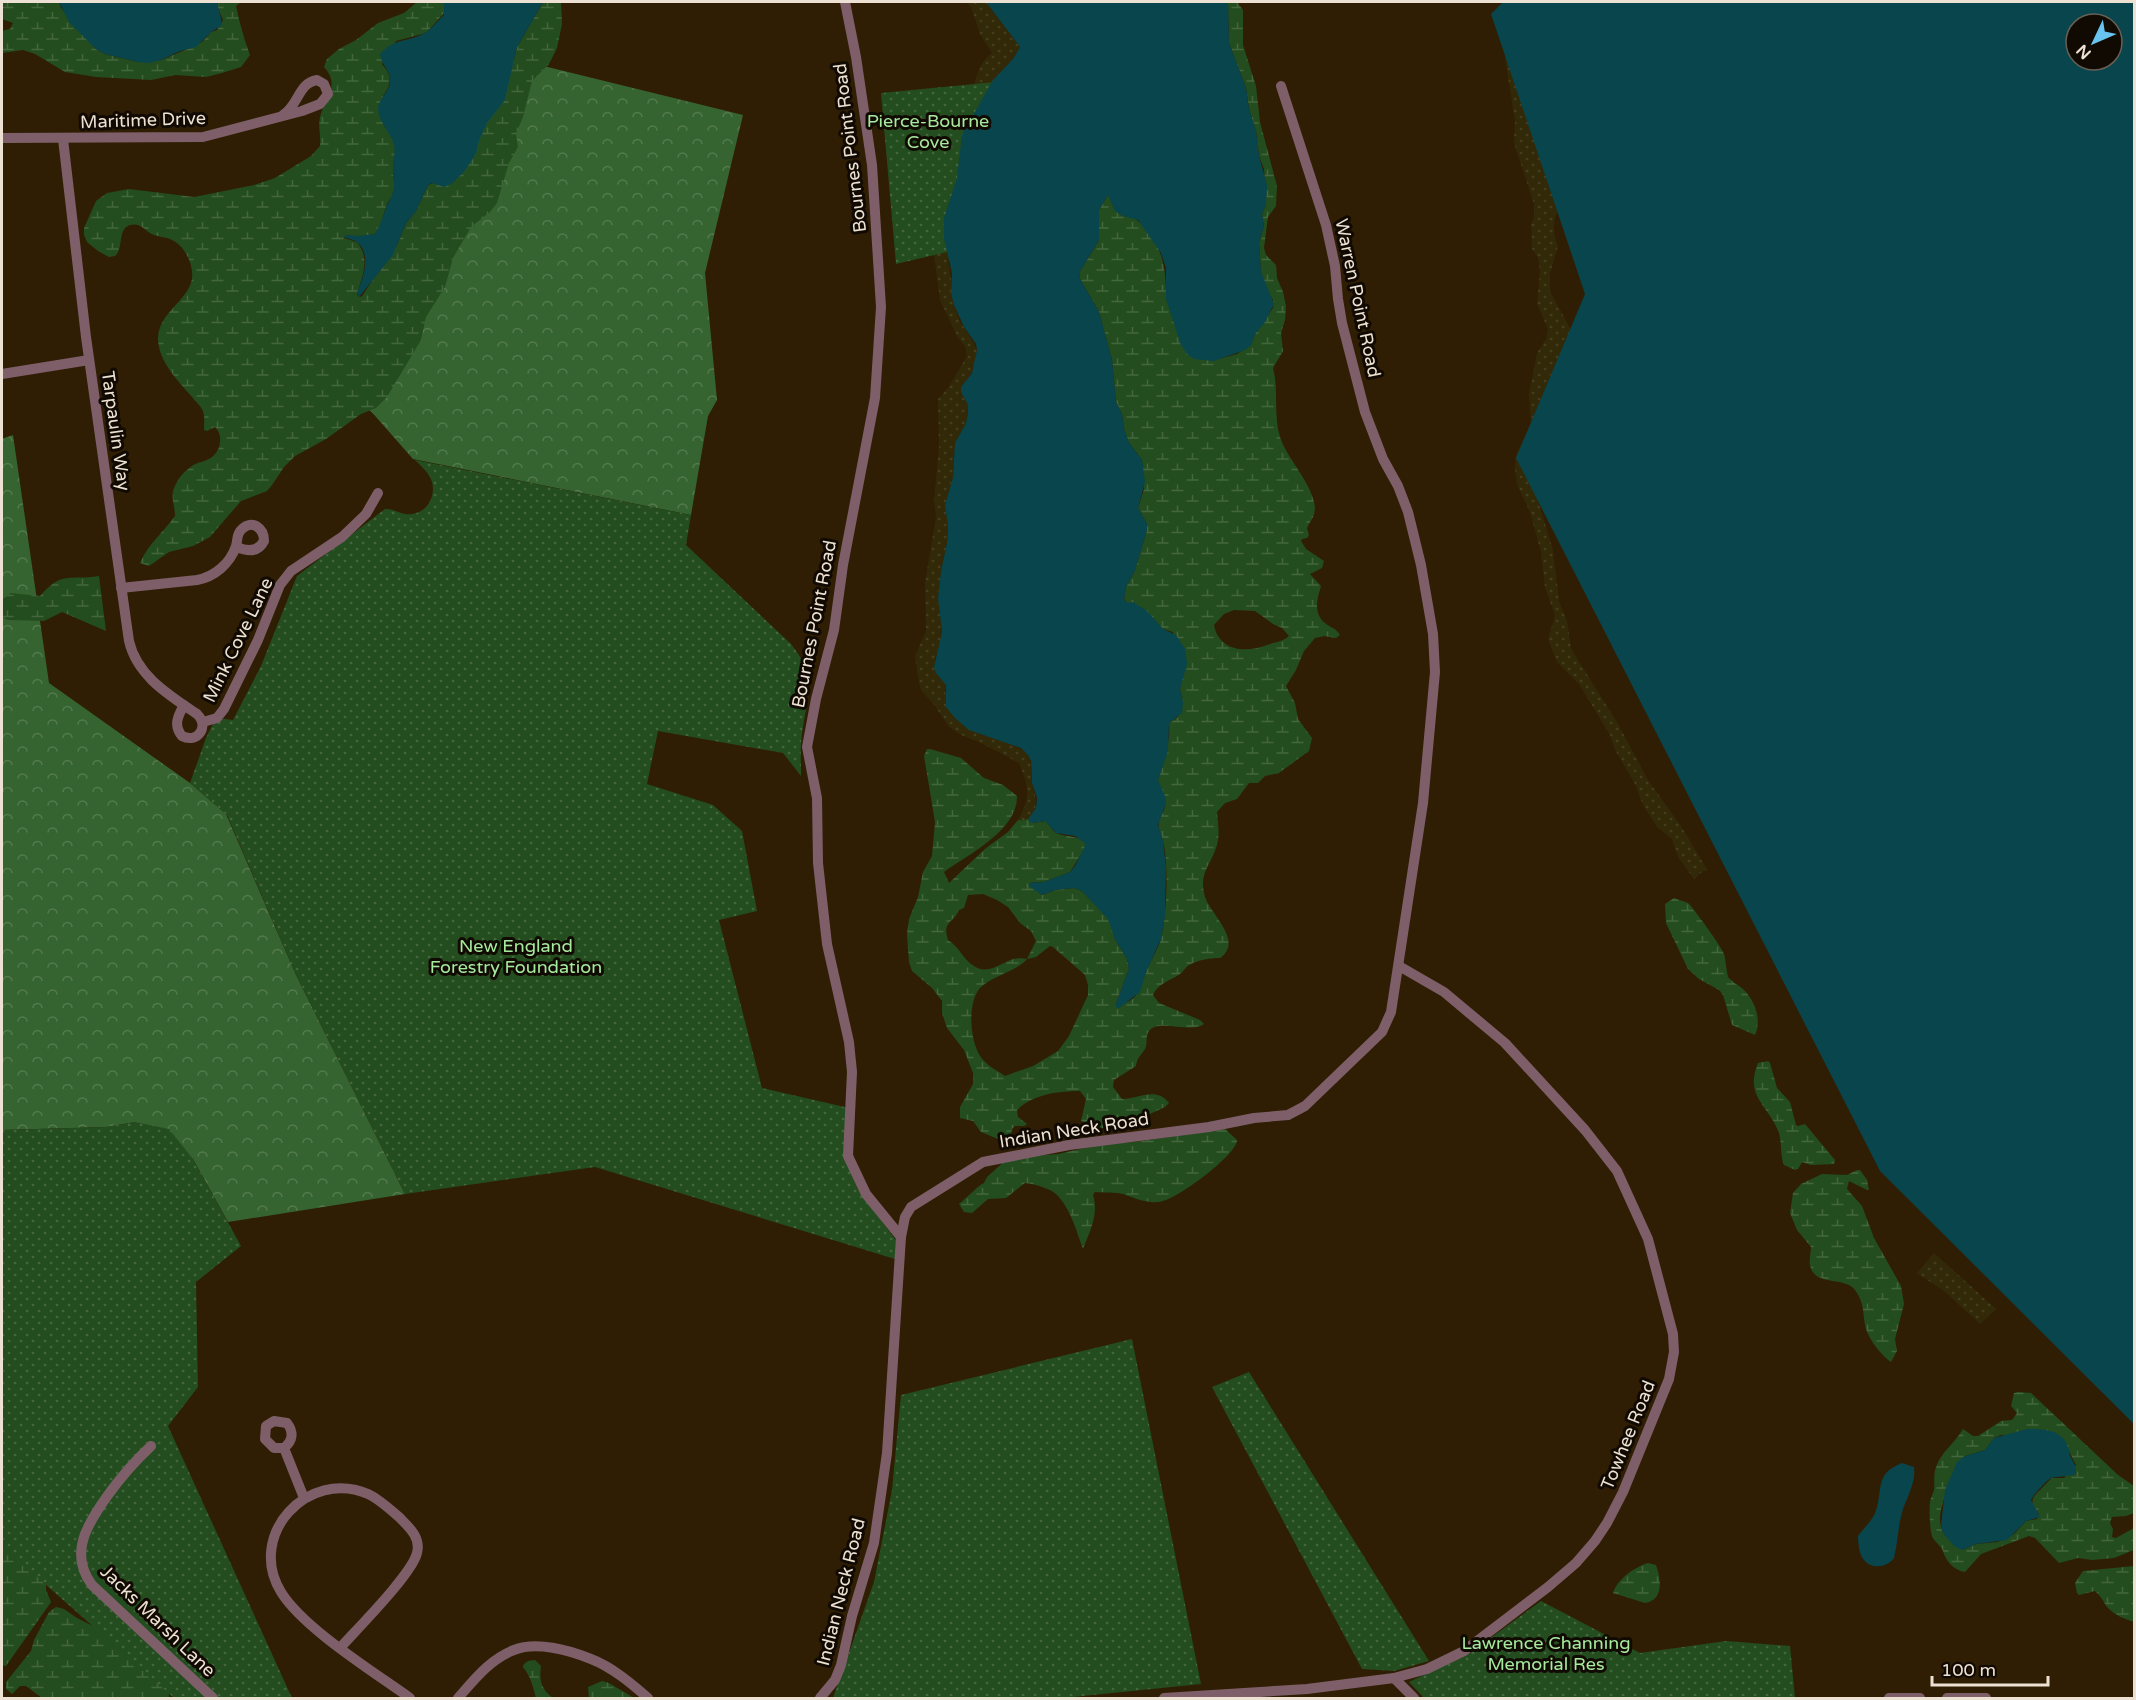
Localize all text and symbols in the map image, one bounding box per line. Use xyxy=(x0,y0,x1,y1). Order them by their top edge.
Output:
north arrow xyxy=(2064,12,2124,72)
text: N xyxy=(2072,40,2096,63)
street label: Bournes Point Road xyxy=(829,62,871,234)
street label: Maritime Drive xyxy=(80,107,206,133)
park label: Pierce-Bourne Cove xyxy=(867,110,989,153)
street label: Warren Point Road xyxy=(1330,217,1386,379)
street label: Tarpaulin Way xyxy=(97,370,135,493)
street label: Bournes Point Road xyxy=(787,538,841,710)
street label: Mink Cove Lane xyxy=(198,574,278,706)
park label: New England Forestry Foundation xyxy=(430,935,602,978)
street label: Indian Neck Road xyxy=(998,1107,1150,1153)
street label: Towhee Road xyxy=(1596,1377,1660,1493)
street label: Indian Neck Road xyxy=(812,1516,870,1668)
street label: Jacks Marsh Lane xyxy=(96,1560,220,1682)
park label: Lawrence Channing Memorial Res xyxy=(1461,1632,1631,1675)
scale bar xyxy=(1932,1649,2048,1687)
text: 100 m xyxy=(1941,1659,1996,1681)

